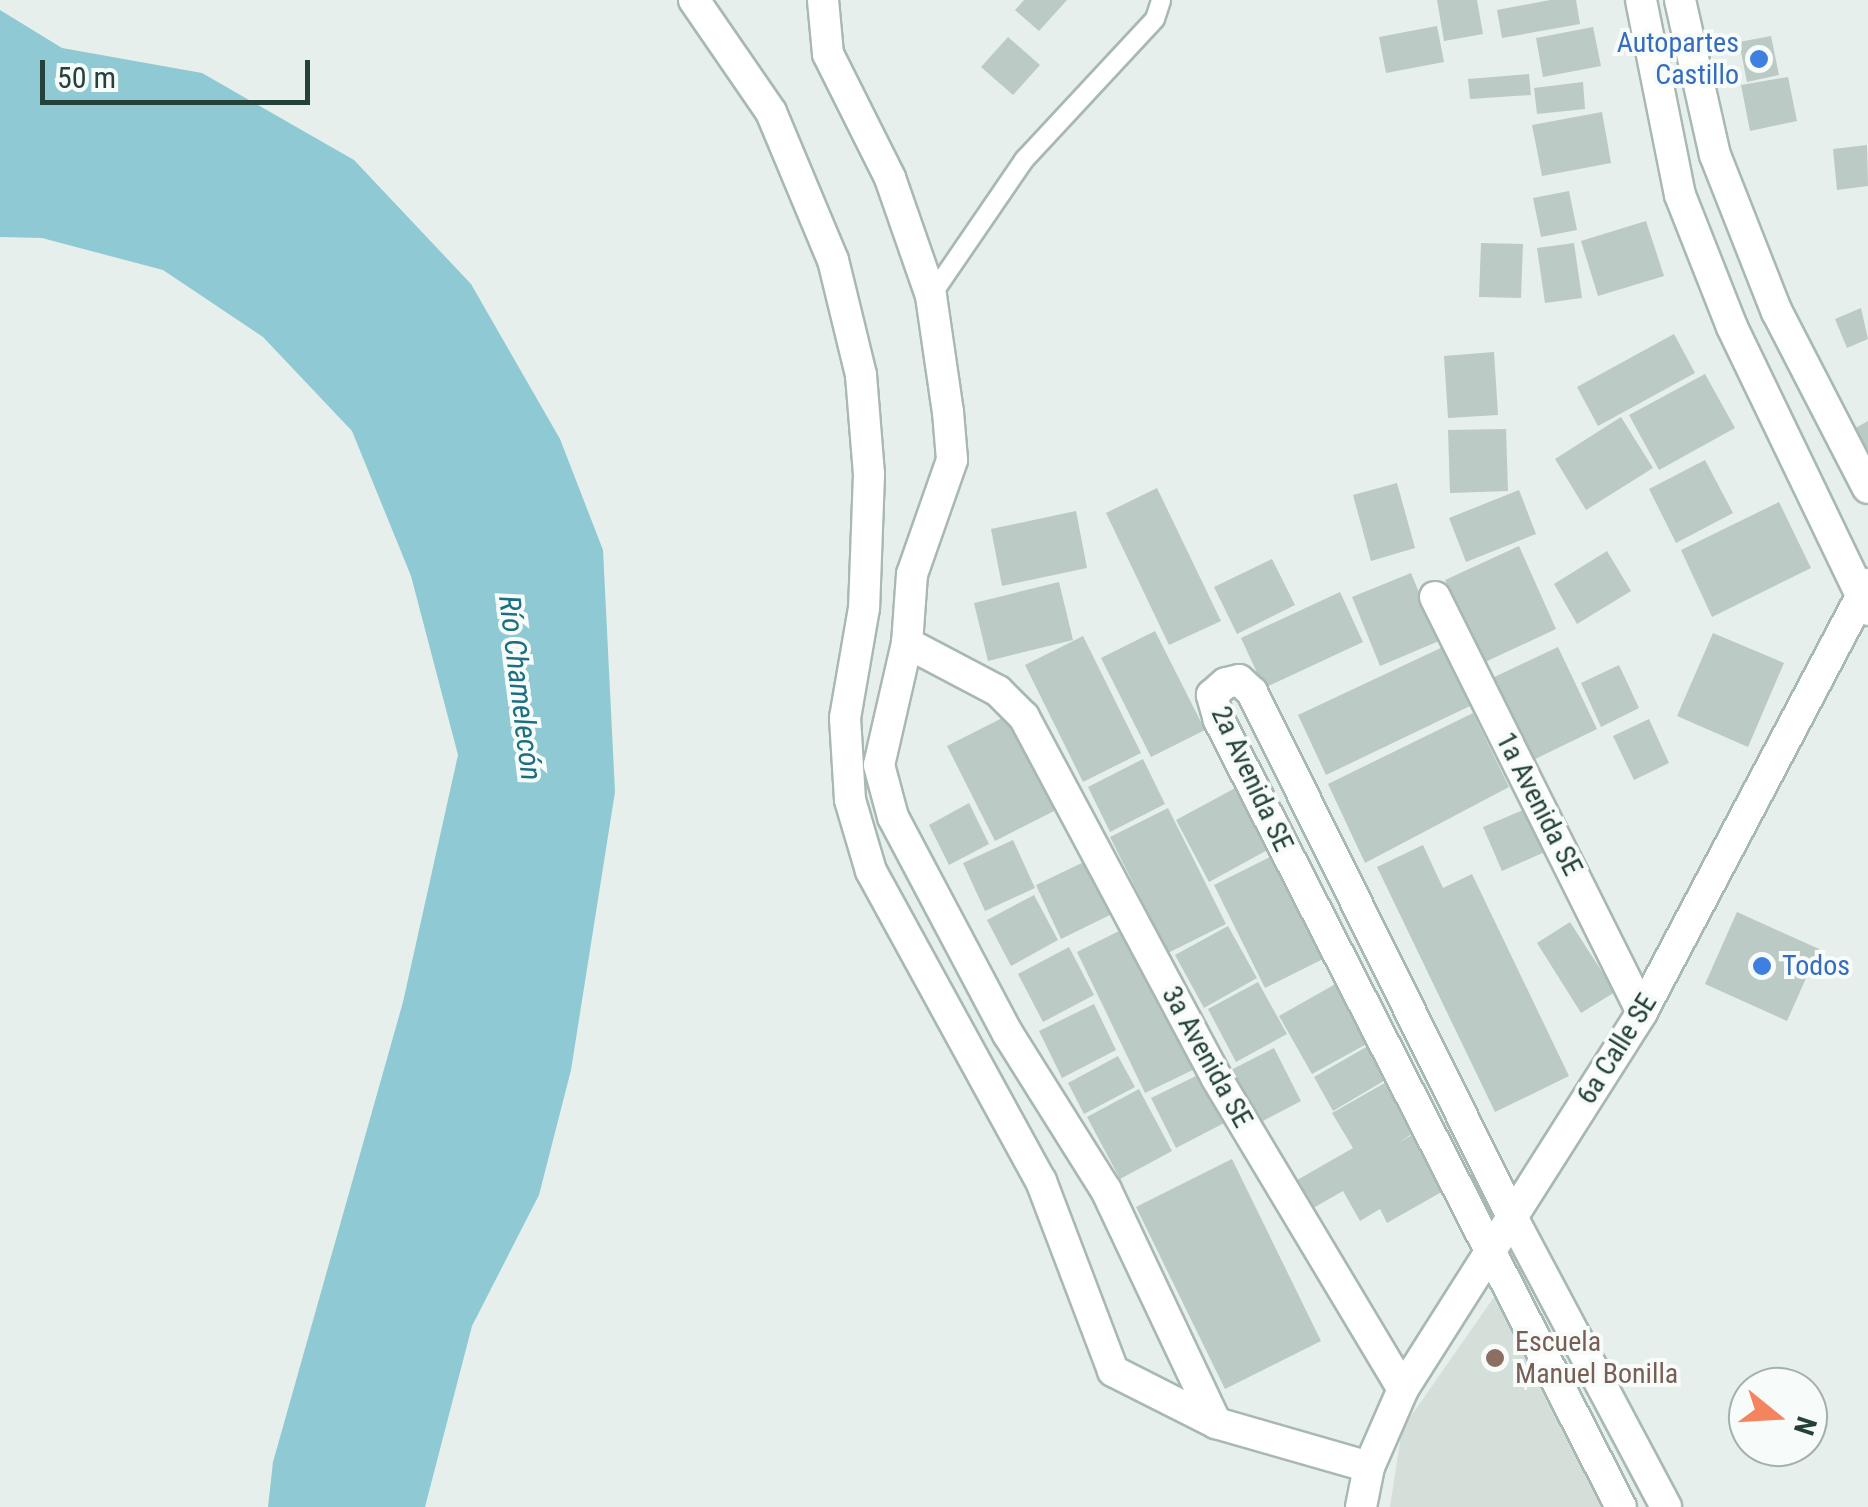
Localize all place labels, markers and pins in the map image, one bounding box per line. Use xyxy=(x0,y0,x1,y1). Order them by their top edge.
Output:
place label: Autopartes Castillo xyxy=(1617,26,1739,92)
marker: Autopartes Castillo xyxy=(1748,48,1770,70)
place label: Todos xyxy=(1782,949,1850,983)
marker: Todos xyxy=(1751,955,1773,977)
place label: Escuela Manuel Bonilla xyxy=(1515,1325,1678,1391)
marker: Escuela Manuel Bonilla xyxy=(1484,1347,1506,1369)

